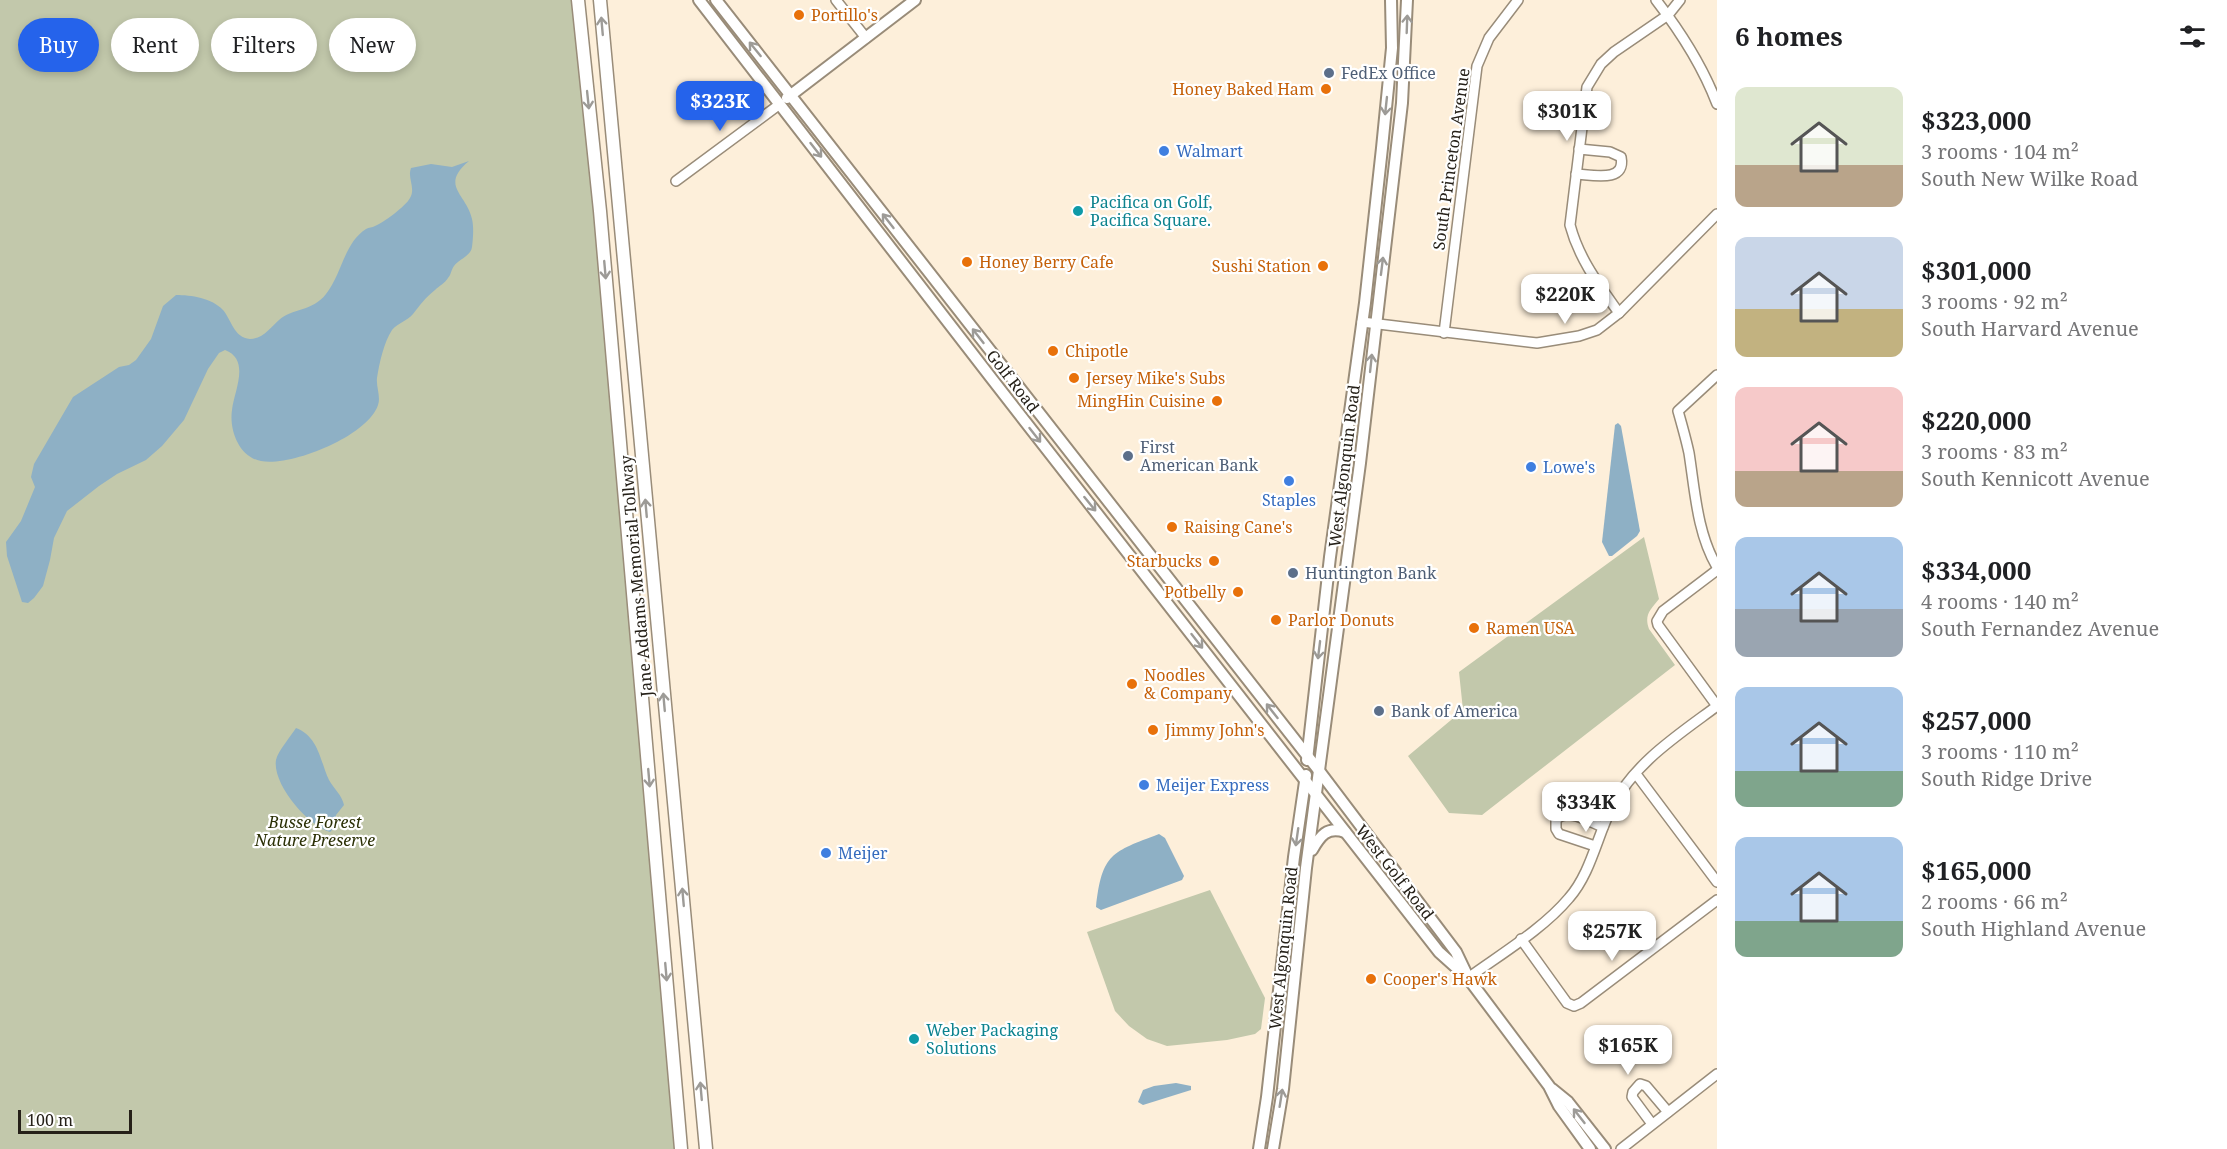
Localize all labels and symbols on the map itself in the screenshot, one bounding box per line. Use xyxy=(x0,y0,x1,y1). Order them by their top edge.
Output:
place label: Portillo's xyxy=(811,4,878,26)
marker: Portillo's xyxy=(792,8,806,22)
one-way arrow xyxy=(1401,15,1412,35)
one-way arrow xyxy=(596,16,607,36)
one-way arrow xyxy=(749,42,762,58)
place label: FedEx Office xyxy=(1341,62,1436,84)
marker: FedEx Office xyxy=(1322,66,1336,80)
street label: South Princeton Avenue xyxy=(1427,67,1475,251)
place label: Honey Baked Ham xyxy=(1172,78,1314,100)
pin: $323K xyxy=(678,81,762,132)
marker: Honey Baked Ham xyxy=(1319,82,1333,96)
one-way arrow xyxy=(583,90,594,109)
pin: $301K xyxy=(1525,91,1609,142)
one-way arrow xyxy=(1380,96,1391,116)
place label: Walmart xyxy=(1176,140,1243,162)
one-way arrow xyxy=(809,142,822,158)
marker: Walmart xyxy=(1157,144,1171,158)
place label: Pacifica on Golf, Pacifica Square. xyxy=(1090,191,1213,231)
marker: Pacifica on Golf, Pacifica Square. xyxy=(1071,204,1085,218)
one-way arrow xyxy=(881,213,894,229)
place label: Honey Berry Cafe xyxy=(979,251,1114,273)
marker: Honey Berry Cafe xyxy=(960,255,974,269)
place label: Sushi Station xyxy=(1212,255,1311,277)
one-way arrow xyxy=(1377,257,1388,276)
one-way arrow xyxy=(600,259,611,279)
marker: Sushi Station xyxy=(1316,259,1330,273)
pin: $220K xyxy=(1523,274,1607,325)
one-way arrow xyxy=(971,328,984,344)
place label: Chipotle xyxy=(1065,340,1128,362)
marker: Chipotle xyxy=(1046,344,1060,358)
street label: Golf Road xyxy=(981,345,1045,417)
one-way arrow xyxy=(1366,354,1377,374)
place label: Jersey Mike's Subs xyxy=(1085,367,1225,389)
marker: Jersey Mike's Subs xyxy=(1067,371,1081,385)
street label: West Algonquin Road xyxy=(1323,383,1365,549)
place label: MingHin Cuisine xyxy=(1077,390,1205,412)
marker: MingHin Cuisine xyxy=(1210,394,1224,408)
one-way arrow xyxy=(1029,427,1042,443)
place label: First American Bank xyxy=(1140,436,1259,476)
marker: First American Bank xyxy=(1121,449,1135,463)
street label: Jane Addams Memorial Tollway xyxy=(614,453,658,699)
place label: Lowe's xyxy=(1543,456,1595,478)
marker: Lowe's xyxy=(1524,460,1538,474)
marker: Staples xyxy=(1282,474,1296,488)
place label: Staples xyxy=(1262,489,1316,511)
one-way arrow xyxy=(1083,496,1096,512)
one-way arrow xyxy=(640,499,651,519)
place label: Raising Cane's xyxy=(1184,516,1293,538)
marker: Raising Cane's xyxy=(1165,520,1179,534)
place label: Starbucks xyxy=(1127,550,1202,572)
marker: Starbucks xyxy=(1207,554,1221,568)
place label: Huntington Bank xyxy=(1305,562,1437,584)
marker: Huntington Bank xyxy=(1286,566,1300,580)
place label: Potbelly xyxy=(1164,581,1227,603)
marker: Potbelly xyxy=(1231,585,1245,599)
place label: Parlor Donuts xyxy=(1288,609,1394,631)
marker: Parlor Donuts xyxy=(1269,613,1283,627)
place label: Ramen USA xyxy=(1486,617,1576,639)
marker: Ramen USA xyxy=(1467,621,1481,635)
one-way arrow xyxy=(1190,633,1203,649)
one-way arrow xyxy=(1313,640,1324,660)
place label: Noodles & Company xyxy=(1144,664,1233,704)
marker: Noodles & Company xyxy=(1125,677,1139,691)
one-way arrow xyxy=(658,693,669,713)
place label: Bank of America xyxy=(1391,700,1518,722)
one-way arrow xyxy=(1265,703,1278,719)
marker: Bank of America xyxy=(1372,704,1386,718)
place label: Jimmy John's xyxy=(1164,719,1264,741)
marker: Jimmy John's xyxy=(1146,723,1160,737)
one-way arrow xyxy=(644,767,655,787)
place label: Meijer Express xyxy=(1156,774,1269,796)
marker: Meijer Express xyxy=(1137,778,1151,792)
pin: $334K xyxy=(1544,782,1628,833)
park label: Busse Forest Nature Preserve xyxy=(254,811,375,851)
street label: West Golf Road xyxy=(1351,820,1439,924)
one-way arrow xyxy=(1291,826,1302,846)
place label: Meijer xyxy=(838,842,888,864)
marker: Meijer xyxy=(819,846,833,860)
street label: West Algonquin Road xyxy=(1263,865,1303,1031)
one-way arrow xyxy=(677,887,688,907)
pin: $257K xyxy=(1570,911,1654,962)
one-way arrow xyxy=(660,962,671,981)
place label: Cooper's Hawk xyxy=(1383,968,1498,990)
marker: Cooper's Hawk xyxy=(1364,972,1378,986)
place label: Weber Packaging Solutions xyxy=(926,1019,1058,1059)
pin: $165K xyxy=(1586,1025,1670,1076)
marker: Weber Packaging Solutions xyxy=(907,1032,921,1046)
one-way arrow xyxy=(695,1081,706,1101)
one-way arrow xyxy=(1276,1089,1287,1108)
scale bar xyxy=(18,1107,132,1134)
one-way arrow xyxy=(1573,1108,1586,1124)

